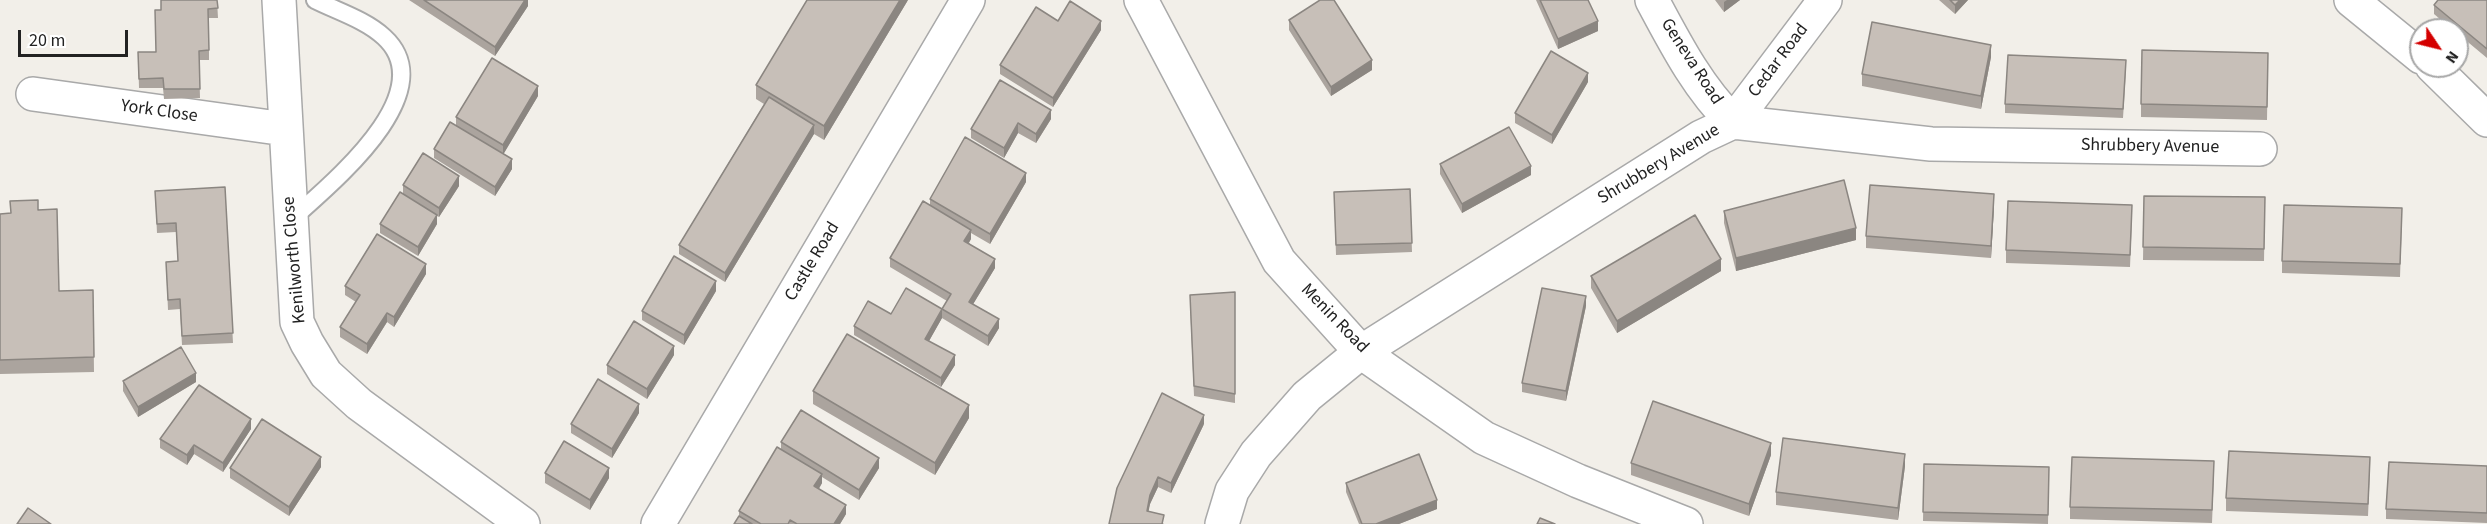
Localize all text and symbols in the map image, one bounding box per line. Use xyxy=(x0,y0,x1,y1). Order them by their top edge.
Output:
street label: Geneva Road xyxy=(1655,15,1727,109)
scale bar xyxy=(21,18,130,56)
north arrow xyxy=(2409,18,2469,78)
street label: Cedar Road xyxy=(1744,20,1814,102)
text: 20 m xyxy=(29,28,65,53)
text: N xyxy=(2440,47,2464,68)
street label: York Close xyxy=(119,96,199,128)
street label: Shrubbery Avenue xyxy=(1594,120,1724,210)
street label: Shrubbery Avenue xyxy=(2081,135,2219,159)
street label: Kenilworth Close xyxy=(279,196,311,324)
street label: Castle Road xyxy=(781,219,845,305)
street label: Menin Road xyxy=(1296,280,1372,358)

